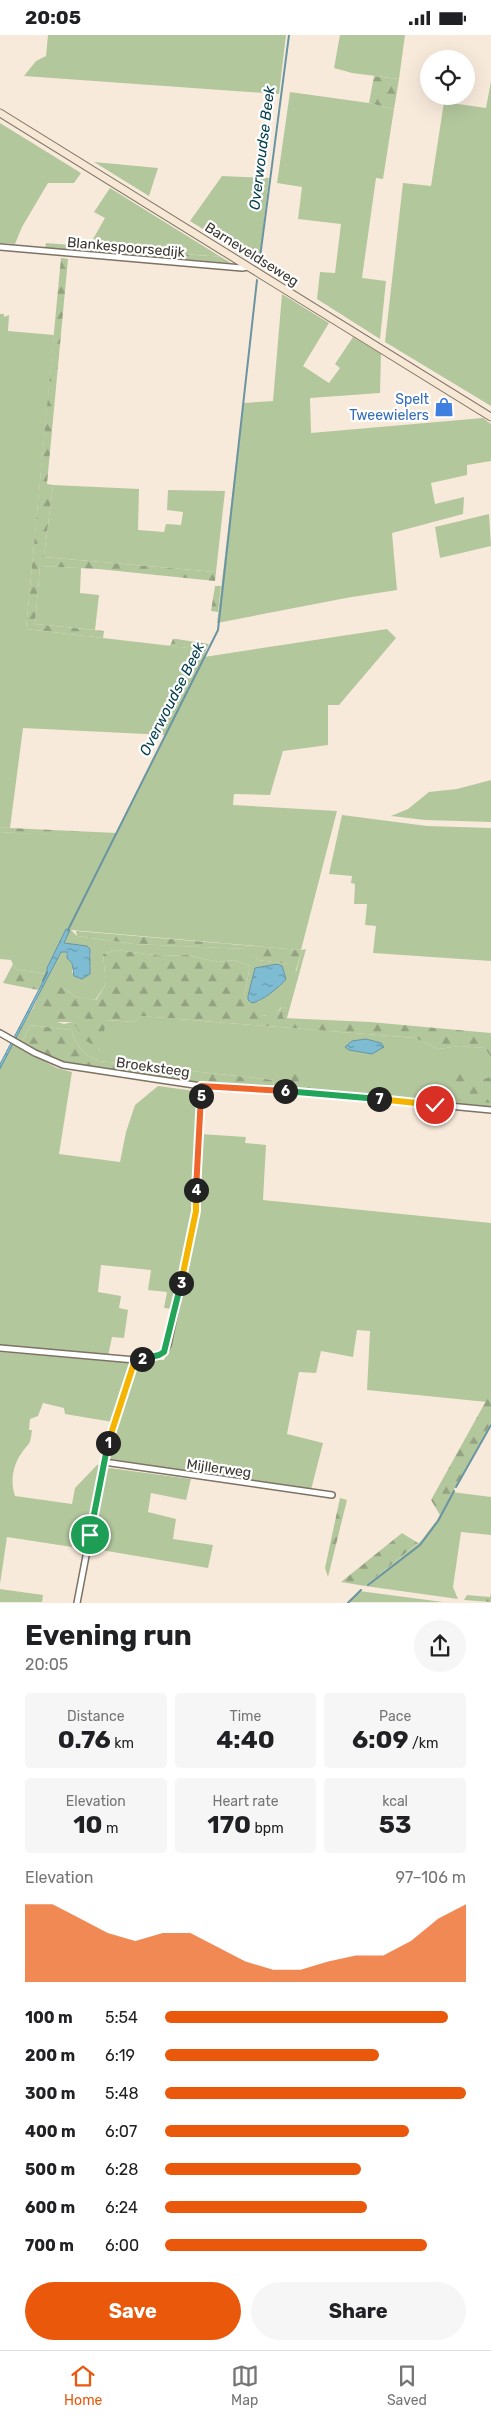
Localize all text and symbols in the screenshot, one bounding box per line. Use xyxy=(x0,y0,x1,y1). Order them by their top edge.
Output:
text: 20:05 xyxy=(25,6,81,29)
map controls xyxy=(420,50,475,105)
button: locate xyxy=(420,50,475,105)
water label: Overwoudse Beek xyxy=(245,85,279,211)
street label: Barneveldseweg xyxy=(202,219,302,290)
street label: Blankespoorsedijk xyxy=(66,234,186,261)
place label: Spelt Tweewielers xyxy=(349,391,430,424)
shop icon: Spelt Tweewielers xyxy=(433,396,455,418)
water label: Overwoudse Beek xyxy=(136,639,208,759)
street label: Broeksteeg xyxy=(115,1054,191,1081)
pin: 6 xyxy=(272,1079,298,1103)
pin: 5 xyxy=(188,1083,214,1109)
text: 6 xyxy=(281,1083,290,1100)
pin xyxy=(414,1084,456,1126)
pin: 7 xyxy=(366,1087,392,1111)
text: 5 xyxy=(197,1088,206,1105)
text: 7 xyxy=(375,1091,384,1108)
icon: check xyxy=(421,1091,449,1119)
pin: 4 xyxy=(184,1177,208,1203)
text: 4 xyxy=(192,1182,201,1199)
pin: 3 xyxy=(168,1271,194,1295)
text: 3 xyxy=(177,1275,186,1292)
pin: 2 xyxy=(130,1347,154,1371)
text: 2 xyxy=(138,1351,147,1368)
pin: 1 xyxy=(96,1431,120,1455)
text: 1 xyxy=(105,1435,112,1452)
street label: Mijllerweg xyxy=(185,1456,252,1481)
pin xyxy=(69,1514,111,1556)
icon: arrive xyxy=(76,1521,104,1549)
text: Evening run xyxy=(25,1619,192,1652)
button: share xyxy=(414,1620,466,1672)
text: 20:05 xyxy=(25,1655,68,1674)
text: Distance xyxy=(67,1708,125,1725)
text: Time xyxy=(230,1708,261,1725)
text: Pace xyxy=(379,1708,411,1725)
text: 0.76 xyxy=(58,1725,111,1754)
text: 4:40 xyxy=(216,1725,275,1754)
text: 6:09 xyxy=(352,1725,409,1754)
text: km xyxy=(111,1735,134,1752)
text: /km xyxy=(409,1735,438,1752)
text: Elevation xyxy=(66,1793,126,1810)
text: Heart rate xyxy=(213,1793,278,1810)
text: kcal xyxy=(382,1793,408,1810)
text: 10 xyxy=(73,1810,103,1839)
text: 170 xyxy=(207,1810,251,1839)
text: 53 xyxy=(379,1810,411,1839)
text: m xyxy=(103,1820,118,1837)
text: bpm xyxy=(251,1820,284,1837)
text: Elevation xyxy=(25,1868,94,1887)
text: 97–106 m xyxy=(395,1868,466,1887)
text: 100 m xyxy=(25,2008,73,2027)
text: 5:54 xyxy=(105,2008,138,2027)
text: 200 m xyxy=(25,2046,75,2065)
text: 6:19 xyxy=(105,2046,135,2065)
text: 300 m xyxy=(25,2084,75,2103)
text: 5:48 xyxy=(105,2084,139,2103)
text: 400 m xyxy=(25,2122,76,2141)
text: 6:07 xyxy=(105,2122,137,2141)
text: 500 m xyxy=(25,2160,75,2179)
text: 6:28 xyxy=(105,2160,138,2179)
text: 600 m xyxy=(25,2198,75,2217)
text: 6:24 xyxy=(105,2198,138,2217)
text: 700 m xyxy=(25,2236,74,2255)
text: 6:00 xyxy=(105,2236,139,2255)
button: Save xyxy=(25,2282,241,2340)
button: Share xyxy=(251,2282,466,2340)
tab: Home xyxy=(64,2362,102,2409)
tab: Map xyxy=(231,2362,259,2409)
tab: Saved xyxy=(387,2362,427,2409)

